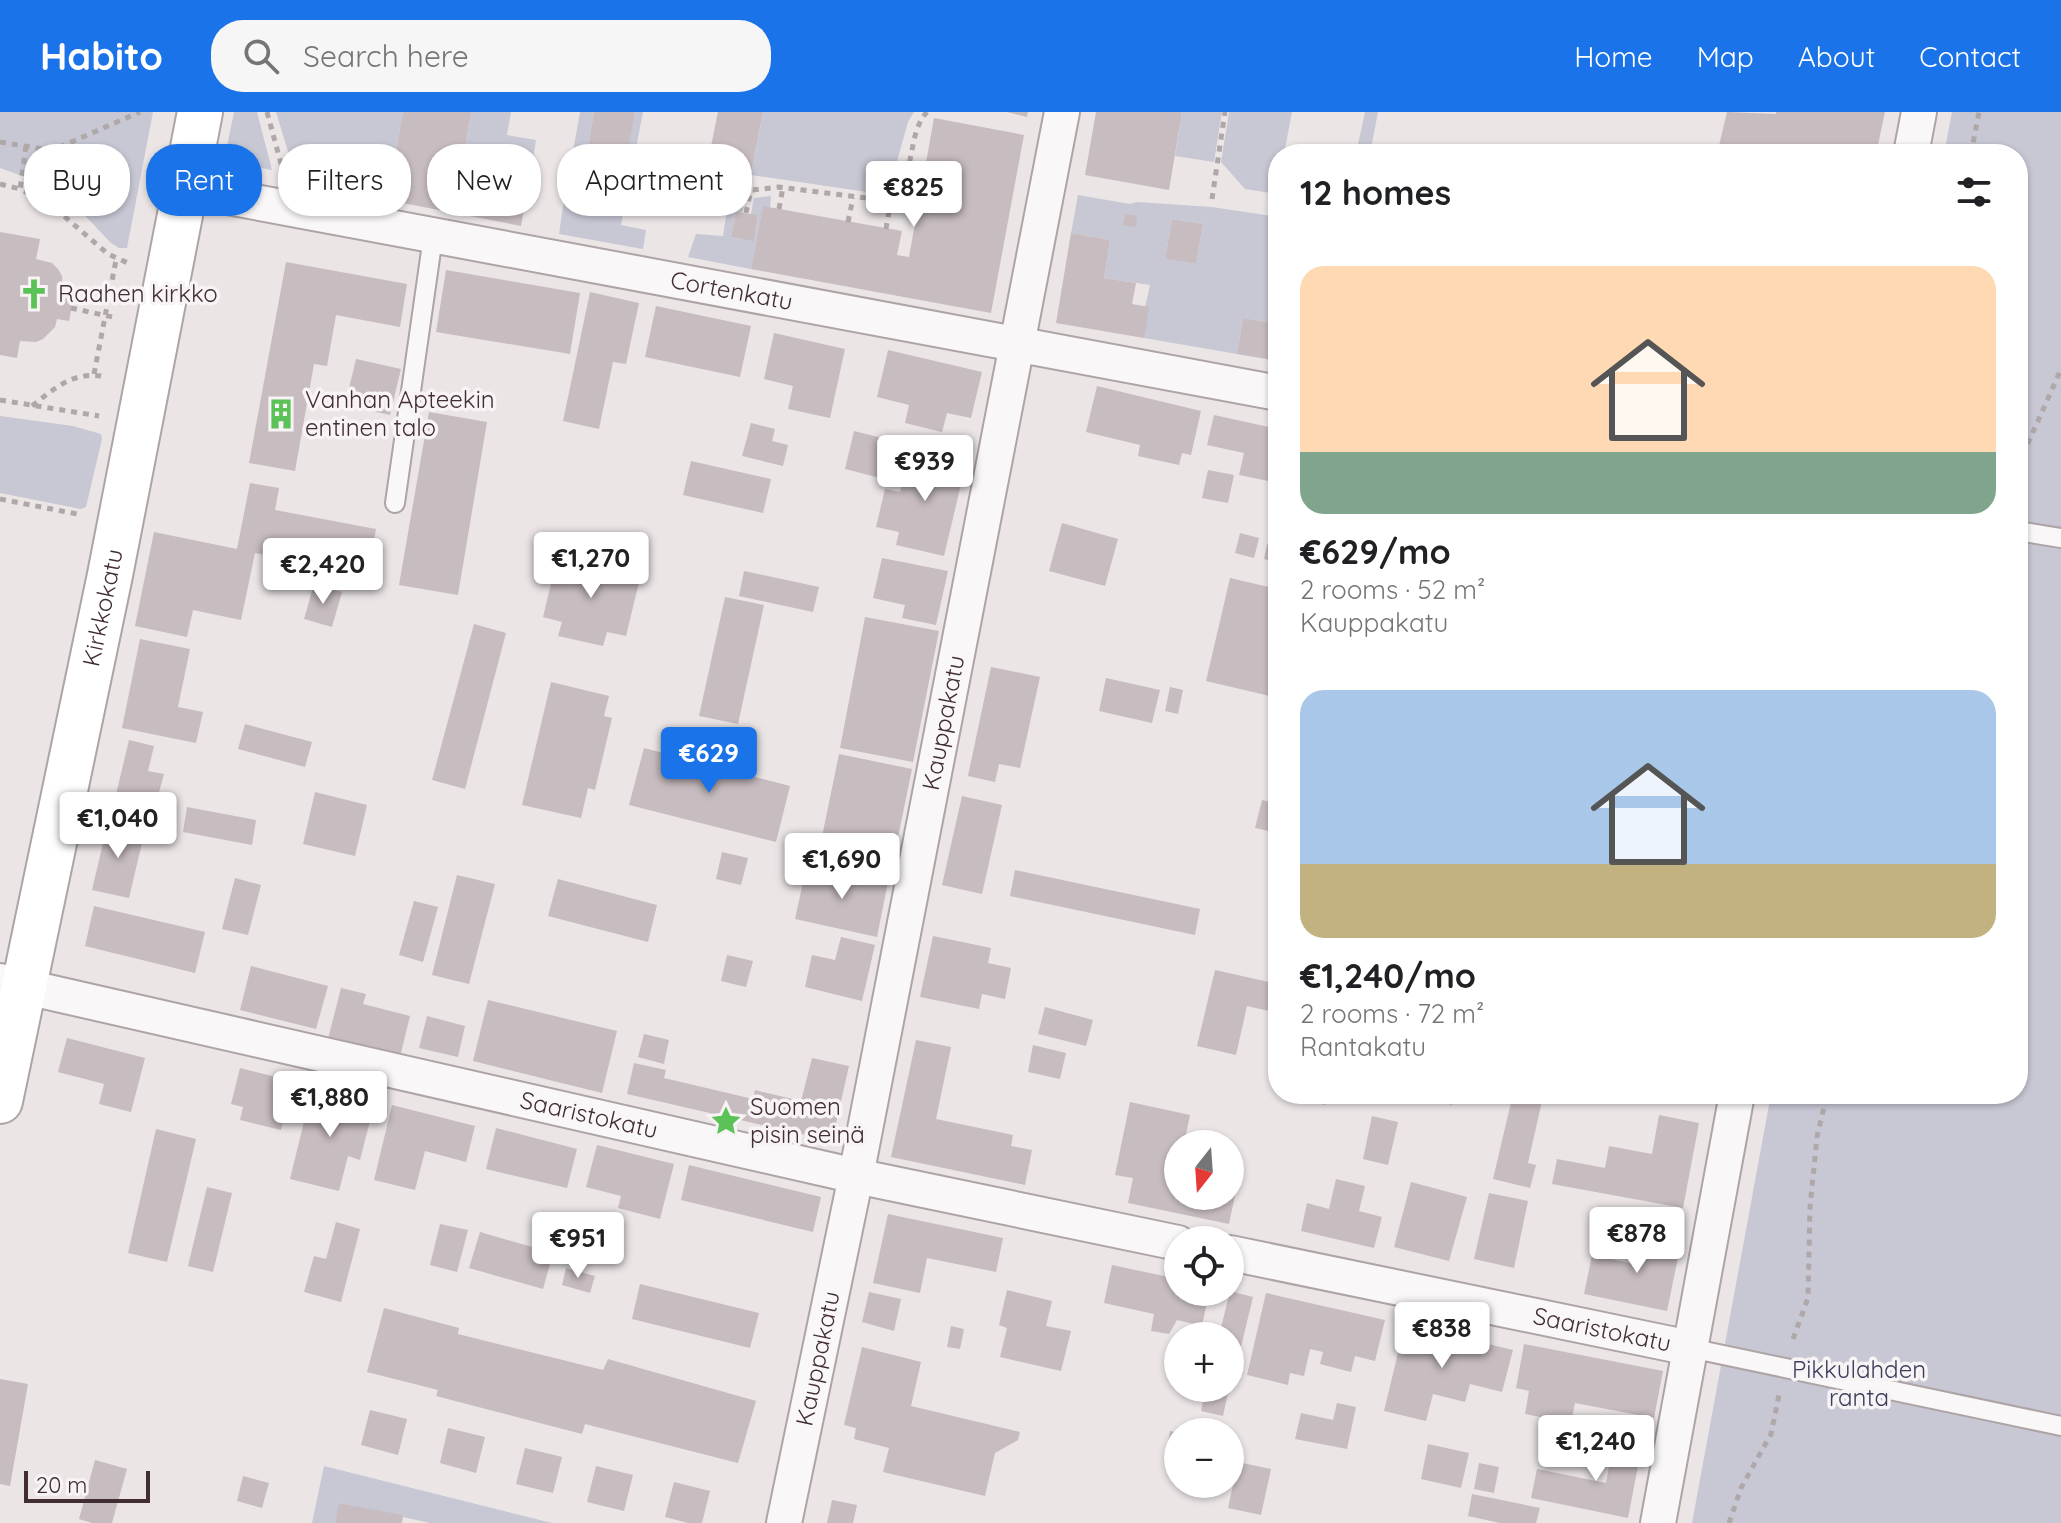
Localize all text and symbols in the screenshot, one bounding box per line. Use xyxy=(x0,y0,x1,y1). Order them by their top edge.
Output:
search box xyxy=(211,20,771,92)
text: Habito xyxy=(40,32,163,80)
icon: search xyxy=(239,34,283,78)
text: Search here xyxy=(303,37,469,75)
text: Home xyxy=(1574,39,1653,74)
text: Map xyxy=(1697,39,1754,74)
text: About xyxy=(1798,39,1875,74)
text: Contact xyxy=(1919,39,2021,74)
chip: Buy xyxy=(24,144,130,216)
chip: Rent xyxy=(146,144,262,216)
chip: Filters xyxy=(278,144,411,216)
chip: New xyxy=(427,144,541,216)
chip: Apartment xyxy=(557,144,752,216)
pin: €825 xyxy=(867,161,961,229)
text: €825 xyxy=(884,170,944,203)
icon: filters xyxy=(1952,170,1996,214)
text: 12 homes xyxy=(1300,171,1451,214)
street label: Cortenkatu xyxy=(668,264,795,316)
church icon: Raahen kirkko xyxy=(17,277,51,311)
place label: Raahen kirkko xyxy=(58,278,218,308)
icon: home xyxy=(1576,318,1720,462)
place label: Vanhan Apteekin entinen talo xyxy=(305,384,495,442)
building icon: Vanhan Apteekin entinen talo xyxy=(264,397,298,431)
pin: €939 xyxy=(878,435,972,503)
text: €939 xyxy=(895,444,955,477)
text: €629/mo xyxy=(1300,530,1451,573)
pin: €1,270 xyxy=(526,532,656,600)
pin: €2,420 xyxy=(258,538,388,606)
text: €1,270 xyxy=(552,541,630,574)
street label: Kirkkokatu xyxy=(75,546,129,669)
text: €2,420 xyxy=(281,547,365,580)
text: 2 rooms · 52 m² xyxy=(1300,573,1485,606)
text: Kauppakatu xyxy=(1300,606,1448,639)
street label: Kauppakatu xyxy=(915,653,970,793)
pin: €629 xyxy=(662,727,756,795)
text: €629 xyxy=(679,736,739,769)
icon: home xyxy=(1576,742,1720,886)
pin: €1,040 xyxy=(53,792,183,860)
text: €1,040 xyxy=(78,801,158,834)
pin: €1,690 xyxy=(777,833,907,901)
text: €1,690 xyxy=(803,842,881,875)
text: €1,240/mo xyxy=(1300,954,1476,997)
text: 2 rooms · 72 m² xyxy=(1300,997,1484,1030)
text: Rantakatu xyxy=(1300,1030,1426,1063)
pin: €1,880 xyxy=(265,1071,395,1139)
text: €1,880 xyxy=(291,1080,369,1113)
street label: Saaristokatu xyxy=(517,1084,661,1144)
place label: Suomen pisin seinä xyxy=(750,1091,865,1149)
place icon: Suomen pisin seinä xyxy=(709,1104,743,1138)
north arrow xyxy=(1164,1130,1244,1210)
map controls xyxy=(1164,1130,1244,1498)
pin: €878 xyxy=(1590,1207,1684,1275)
pin: €951 xyxy=(531,1212,625,1280)
text: €878 xyxy=(1607,1216,1667,1249)
text: €951 xyxy=(550,1221,606,1254)
button: locate xyxy=(1164,1226,1244,1306)
street label: Kauppakatu xyxy=(789,1288,846,1428)
street label: Saaristokatu xyxy=(1531,1300,1674,1358)
pin: €838 xyxy=(1395,1302,1489,1370)
text: €838 xyxy=(1413,1311,1471,1344)
button: + xyxy=(1164,1322,1244,1402)
park label: Pikkulahden ranta xyxy=(1792,1354,1926,1412)
pin: €1,240 xyxy=(1531,1415,1661,1483)
button: − xyxy=(1164,1418,1244,1498)
text: €1,240 xyxy=(1556,1424,1636,1457)
scale bar xyxy=(24,1467,150,1503)
text: 20 m xyxy=(36,1471,87,1499)

